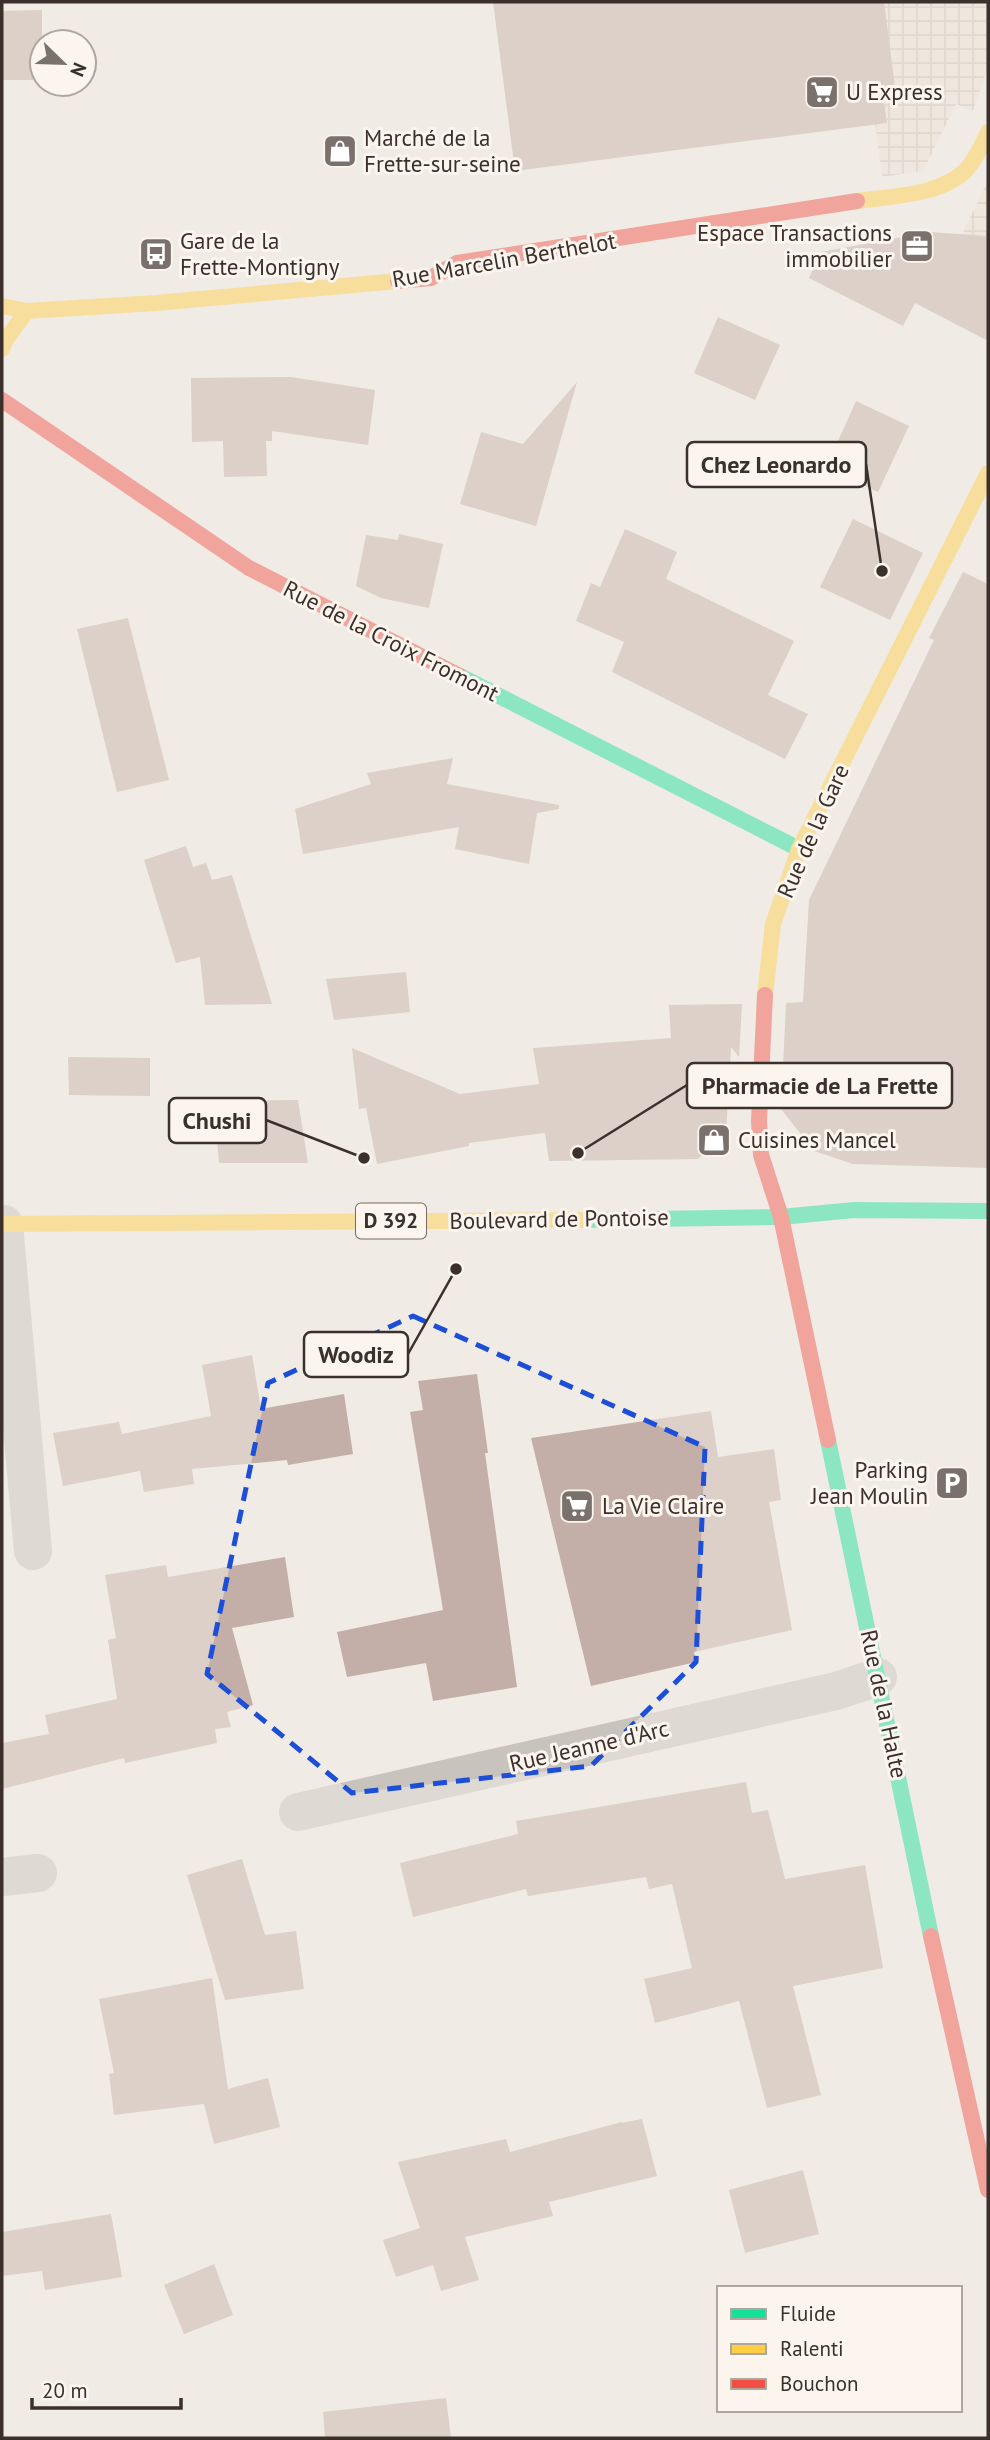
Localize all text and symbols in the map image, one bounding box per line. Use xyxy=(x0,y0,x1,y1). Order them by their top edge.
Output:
north arrow xyxy=(28,28,98,98)
text: N xyxy=(65,59,92,80)
supermarket icon: U Express xyxy=(803,73,841,111)
place label: U Express xyxy=(846,77,943,106)
place label: Marché de la Frette-sur-seine xyxy=(364,123,521,178)
shop icon: Marché de la Frette-sur-seine xyxy=(321,132,359,170)
place label: Espace Transactions immobilier xyxy=(697,218,892,273)
place label: Gare de la Frette-Montigny xyxy=(180,226,340,281)
street label: Rue Marcelin Berthelot xyxy=(390,226,618,293)
office icon: Espace Transactions immobilier xyxy=(898,227,936,265)
bus stop icon: Gare de la Frette-Montigny xyxy=(137,235,175,273)
callout: Chez Leonardo xyxy=(687,442,866,487)
text: Chez Leonardo xyxy=(701,449,851,480)
street label: Rue de la Croix Fromont xyxy=(279,574,504,708)
street label: Rue de la Gare xyxy=(770,760,855,902)
callout: Pharmacie de La Frette xyxy=(687,1063,952,1108)
text: Pharmacie de La Frette xyxy=(702,1070,938,1101)
callout: Chushi xyxy=(169,1098,266,1143)
text: Chushi xyxy=(182,1105,252,1136)
shop icon: Cuisines Mancel xyxy=(695,1121,733,1159)
place label: Cuisines Mancel xyxy=(738,1125,896,1154)
street label: Boulevard de Pontoise xyxy=(449,1202,669,1235)
road number: D 392 xyxy=(356,1204,426,1238)
callout: Woodiz xyxy=(304,1332,408,1377)
text: Woodiz xyxy=(318,1339,394,1370)
place label: Parking Jean Moulin xyxy=(810,1455,928,1510)
parking icon: Parking Jean Moulin xyxy=(933,1464,971,1502)
supermarket icon: La Vie Claire xyxy=(558,1487,596,1525)
place label: La Vie Claire xyxy=(602,1491,724,1520)
street label: Rue de la Halte xyxy=(855,1627,914,1781)
street label: Rue Jeanne d'Arc xyxy=(506,1713,671,1778)
legend xyxy=(717,2286,962,2412)
text: Fluide xyxy=(780,2300,836,2327)
text: Ralenti xyxy=(780,2335,844,2362)
scale bar xyxy=(32,2366,180,2410)
text: Bouchon xyxy=(780,2370,859,2397)
text: 20 m xyxy=(42,2377,88,2404)

